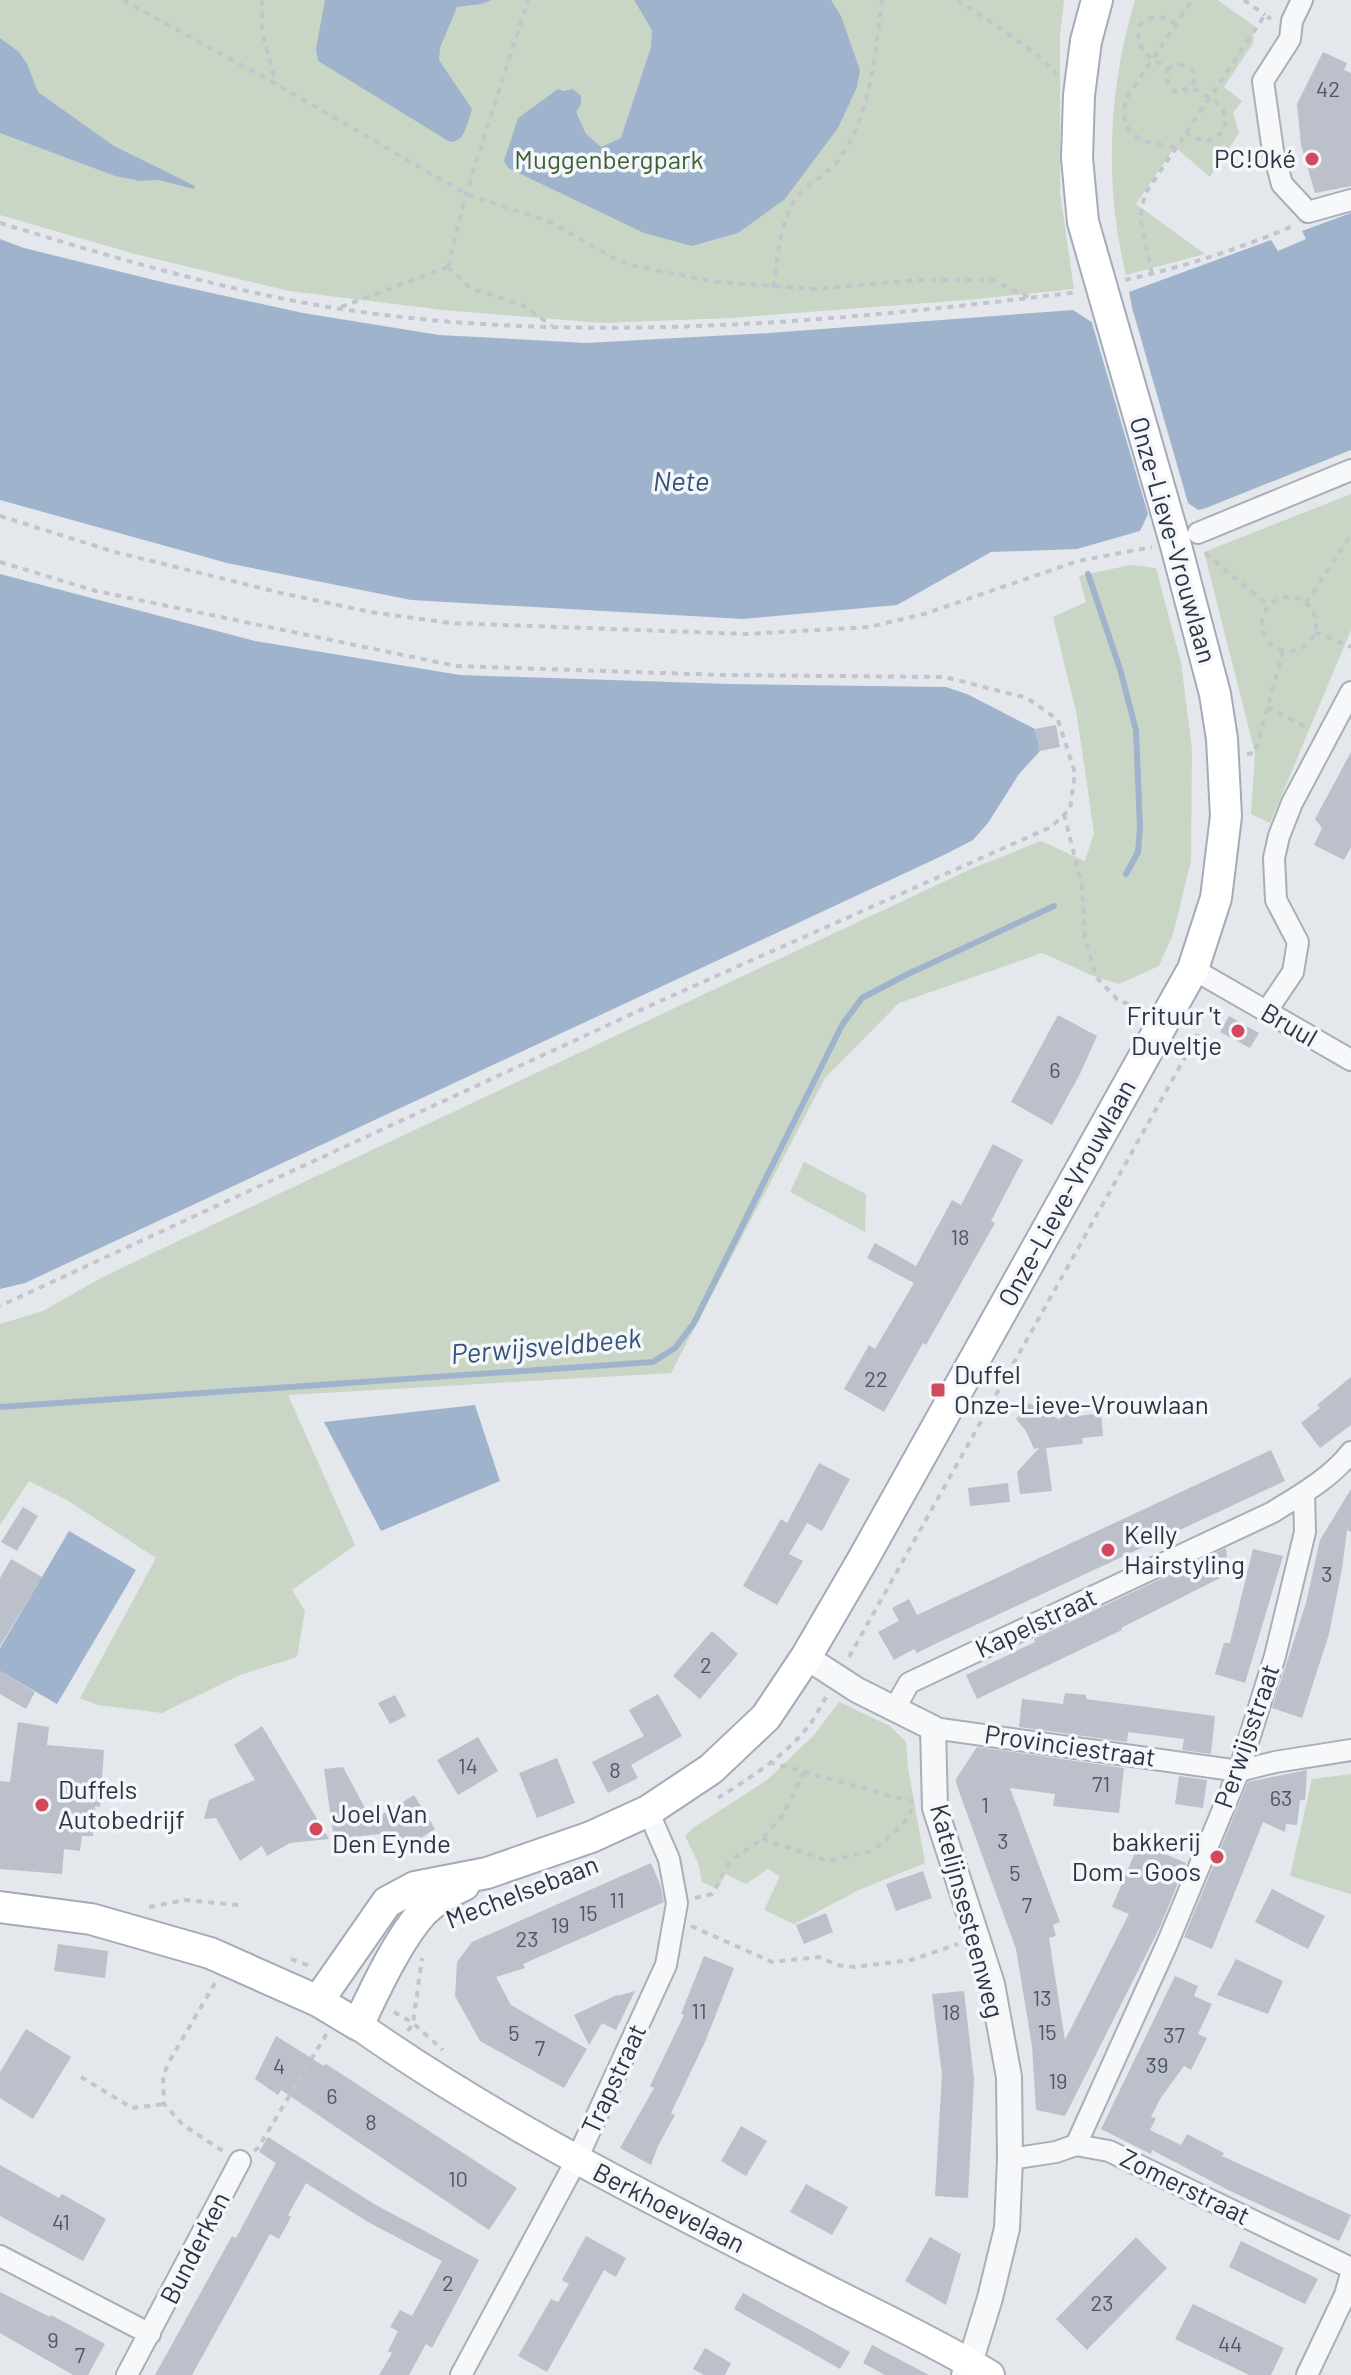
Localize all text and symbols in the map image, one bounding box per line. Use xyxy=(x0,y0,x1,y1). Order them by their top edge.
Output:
house number: 42 xyxy=(1316,75,1340,101)
place label: PC!Oké xyxy=(1214,142,1296,173)
park label: Muggenbergpark xyxy=(514,143,704,174)
marker: PC!Oké xyxy=(1303,150,1321,168)
street label: Onze-Lieve-Vrouwlaan xyxy=(1124,413,1224,666)
water label: Nete xyxy=(653,463,709,497)
street label: Bruul xyxy=(1256,995,1323,1052)
place label: Frituur 't Duveltje xyxy=(1127,999,1222,1060)
marker: Frituur 't Duveltje xyxy=(1229,1022,1247,1040)
house number: 6 xyxy=(1049,1056,1061,1082)
street label: Onze-Lieve-Vrouwlaan xyxy=(990,1073,1141,1311)
house number: 18 xyxy=(950,1223,970,1249)
water label: Perwijsveldbeek xyxy=(449,1320,643,1370)
place label: Duffel Onze-Lieve-Vrouwlaan xyxy=(954,1358,1209,1419)
house number: 22 xyxy=(864,1365,888,1391)
marker: Duffel Onze-Lieve-Vrouwlaan xyxy=(929,1381,947,1399)
place label: Kelly Hairstyling xyxy=(1124,1518,1245,1579)
marker: Kelly Hairstyling xyxy=(1099,1541,1117,1559)
house number: 3 xyxy=(1321,1560,1333,1586)
street label: Kapelstraat xyxy=(970,1580,1101,1663)
house number: 2 xyxy=(700,1651,712,1677)
street label: Perwijsstraat xyxy=(1206,1659,1285,1812)
street label: Provinciestraat xyxy=(983,1717,1158,1772)
house number: 14 xyxy=(458,1752,478,1778)
house number: 8 xyxy=(609,1756,621,1782)
house number: 71 xyxy=(1092,1770,1110,1796)
place label: Duffels Autobedrijf xyxy=(58,1773,185,1834)
house number: 63 xyxy=(1270,1784,1292,1810)
house number: 1 xyxy=(981,1791,989,1817)
marker: Duffels Autobedrijf xyxy=(33,1796,51,1814)
place label: Joel Van Den Eynde xyxy=(332,1797,451,1858)
street label: Katelijnsesteenweg xyxy=(925,1800,1012,2021)
marker: Joel Van Den Eynde xyxy=(307,1820,325,1838)
place label: bakkerij Dom - Goos xyxy=(1072,1825,1201,1886)
house number: 3 xyxy=(997,1827,1009,1853)
street label: Mechelsebaan xyxy=(441,1847,602,1934)
marker: bakkerij Dom - Goos xyxy=(1208,1848,1226,1866)
house number: 5 xyxy=(1009,1859,1021,1885)
house number: 11 xyxy=(609,1886,625,1912)
house number: 7 xyxy=(1022,1891,1032,1917)
house number: 15 xyxy=(578,1899,598,1925)
house number: 19 xyxy=(550,1911,570,1937)
house number: 23 xyxy=(516,1925,539,1951)
house number: 13 xyxy=(1032,1984,1052,2010)
house number: 11 xyxy=(691,1997,707,2023)
house number: 18 xyxy=(941,1998,961,2024)
street label: Trapstraat xyxy=(574,2018,652,2138)
house number: 15 xyxy=(1037,2018,1057,2044)
house number: 5 xyxy=(508,2019,520,2045)
house number: 37 xyxy=(1163,2021,1185,2047)
house number: 7 xyxy=(535,2034,545,2060)
house number: 39 xyxy=(1146,2051,1168,2077)
house number: 4 xyxy=(273,2052,285,2078)
house number: 19 xyxy=(1048,2067,1068,2093)
house number: 6 xyxy=(326,2082,338,2108)
house number: 8 xyxy=(365,2108,377,2134)
street label: Zomerstraat xyxy=(1116,2141,1256,2230)
street label: Berkhoevelaan xyxy=(588,2155,751,2258)
house number: 10 xyxy=(448,2165,468,2191)
street label: Bunderken xyxy=(152,2186,235,2309)
house number: 41 xyxy=(52,2208,70,2234)
house number: 2 xyxy=(442,2269,454,2295)
house number: 23 xyxy=(1091,2289,1114,2315)
house number: 9 xyxy=(47,2326,59,2352)
house number: 44 xyxy=(1218,2330,1242,2356)
house number: 7 xyxy=(75,2341,85,2367)

